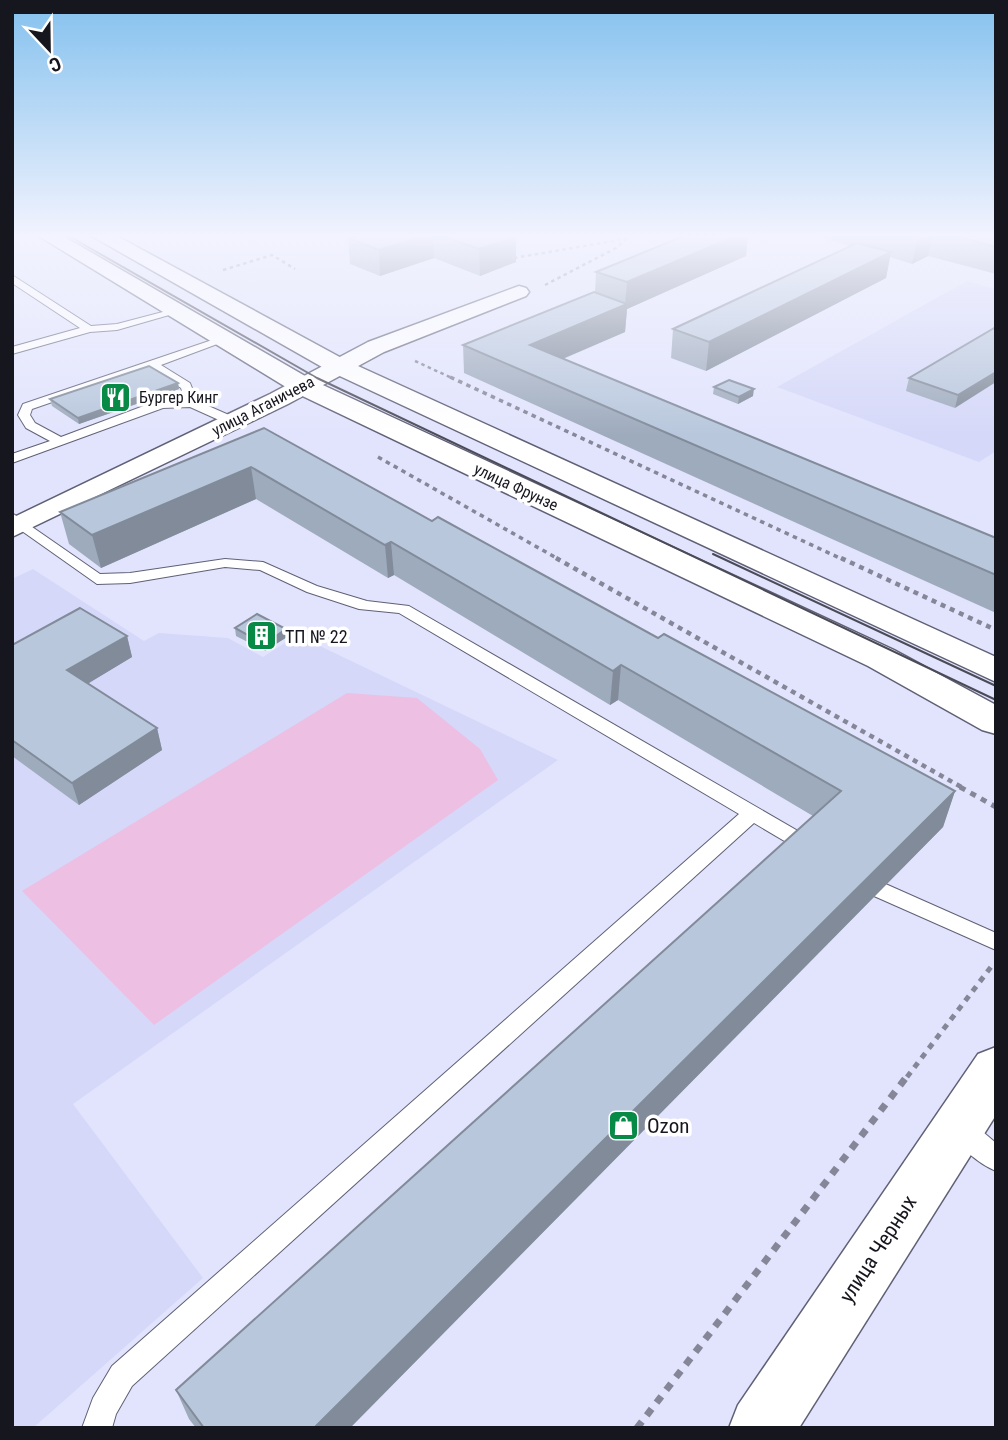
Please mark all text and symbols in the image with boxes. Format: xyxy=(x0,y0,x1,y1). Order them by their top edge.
north arrow xyxy=(14,14,84,84)
text: С xyxy=(46,52,65,77)
street label: улица Аганичева xyxy=(209,372,317,440)
restaurant icon: Бургер Кинг xyxy=(99,380,133,414)
place label: Бургер Кинг xyxy=(139,388,218,407)
street label: улица Фрунзе xyxy=(471,459,561,515)
building icon: ТП № 22 xyxy=(245,619,279,653)
place label: ТП № 22 xyxy=(285,626,348,647)
shop icon: Ozon xyxy=(607,1109,641,1143)
place label: Ozon xyxy=(647,1114,689,1138)
street label: улица Черных xyxy=(835,1191,921,1307)

